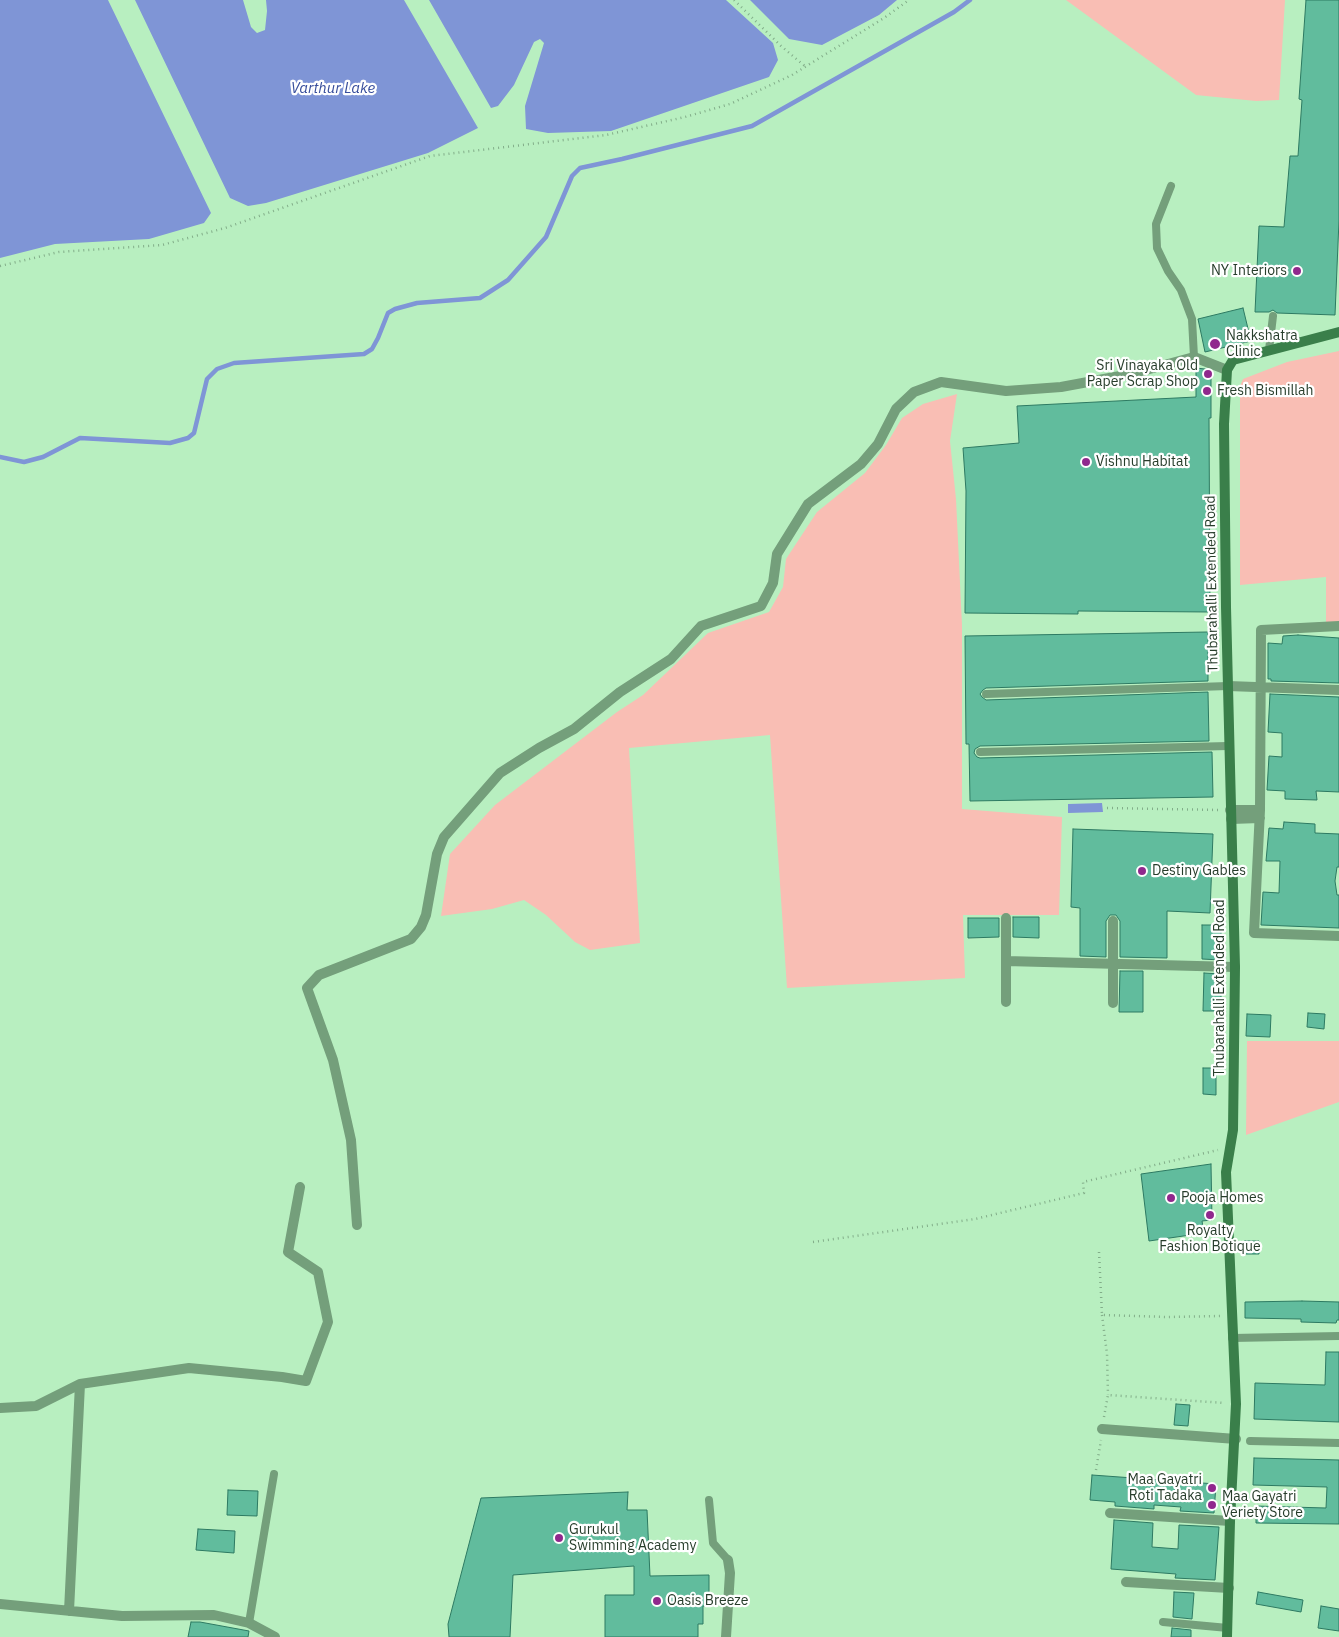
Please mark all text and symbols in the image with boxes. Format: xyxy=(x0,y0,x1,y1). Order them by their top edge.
water label: Varthur Lake xyxy=(291,80,375,98)
place label: NY Interiors xyxy=(1211,263,1287,279)
marker: NY Interiors xyxy=(1291,265,1303,277)
place label: Nakkshatra Clinic xyxy=(1226,328,1298,361)
marker: Nakkshatra Clinic xyxy=(1208,337,1222,351)
place label: Sri Vinayaka Old Paper Scrap Shop xyxy=(1087,358,1198,391)
marker: Sri Vinayaka Old Paper Scrap Shop xyxy=(1202,368,1214,380)
place label: Fresh Bismillah xyxy=(1217,383,1314,399)
marker: Fresh Bismillah xyxy=(1201,385,1213,397)
place label: Vishnu Habitat xyxy=(1096,454,1188,470)
marker: Vishnu Habitat xyxy=(1080,456,1092,468)
street label: Thubarahalli Extended Road xyxy=(1202,495,1222,673)
place label: Destiny Gables xyxy=(1152,863,1246,879)
marker: Destiny Gables xyxy=(1136,865,1148,877)
street label: Thubarahalli Extended Road xyxy=(1212,899,1228,1077)
place label: Pooja Homes xyxy=(1181,1190,1264,1206)
marker: Pooja Homes xyxy=(1165,1192,1177,1204)
marker: Royalty Fashion Botique xyxy=(1204,1209,1216,1221)
place label: Royalty Fashion Botique xyxy=(1159,1223,1261,1256)
place label: Maa Gayatri Roti Tadaka xyxy=(1127,1472,1202,1504)
marker: Maa Gayatri Roti Tadaka xyxy=(1206,1482,1218,1494)
place label: Maa Gayatri Veriety Store xyxy=(1222,1489,1303,1521)
marker: Maa Gayatri Veriety Store xyxy=(1206,1499,1218,1511)
place label: Gurukul Swimming Academy xyxy=(569,1522,696,1554)
marker: Gurukul Swimming Academy xyxy=(553,1532,565,1544)
place label: Oasis Breeze xyxy=(667,1593,748,1609)
marker: Oasis Breeze xyxy=(651,1595,663,1607)

